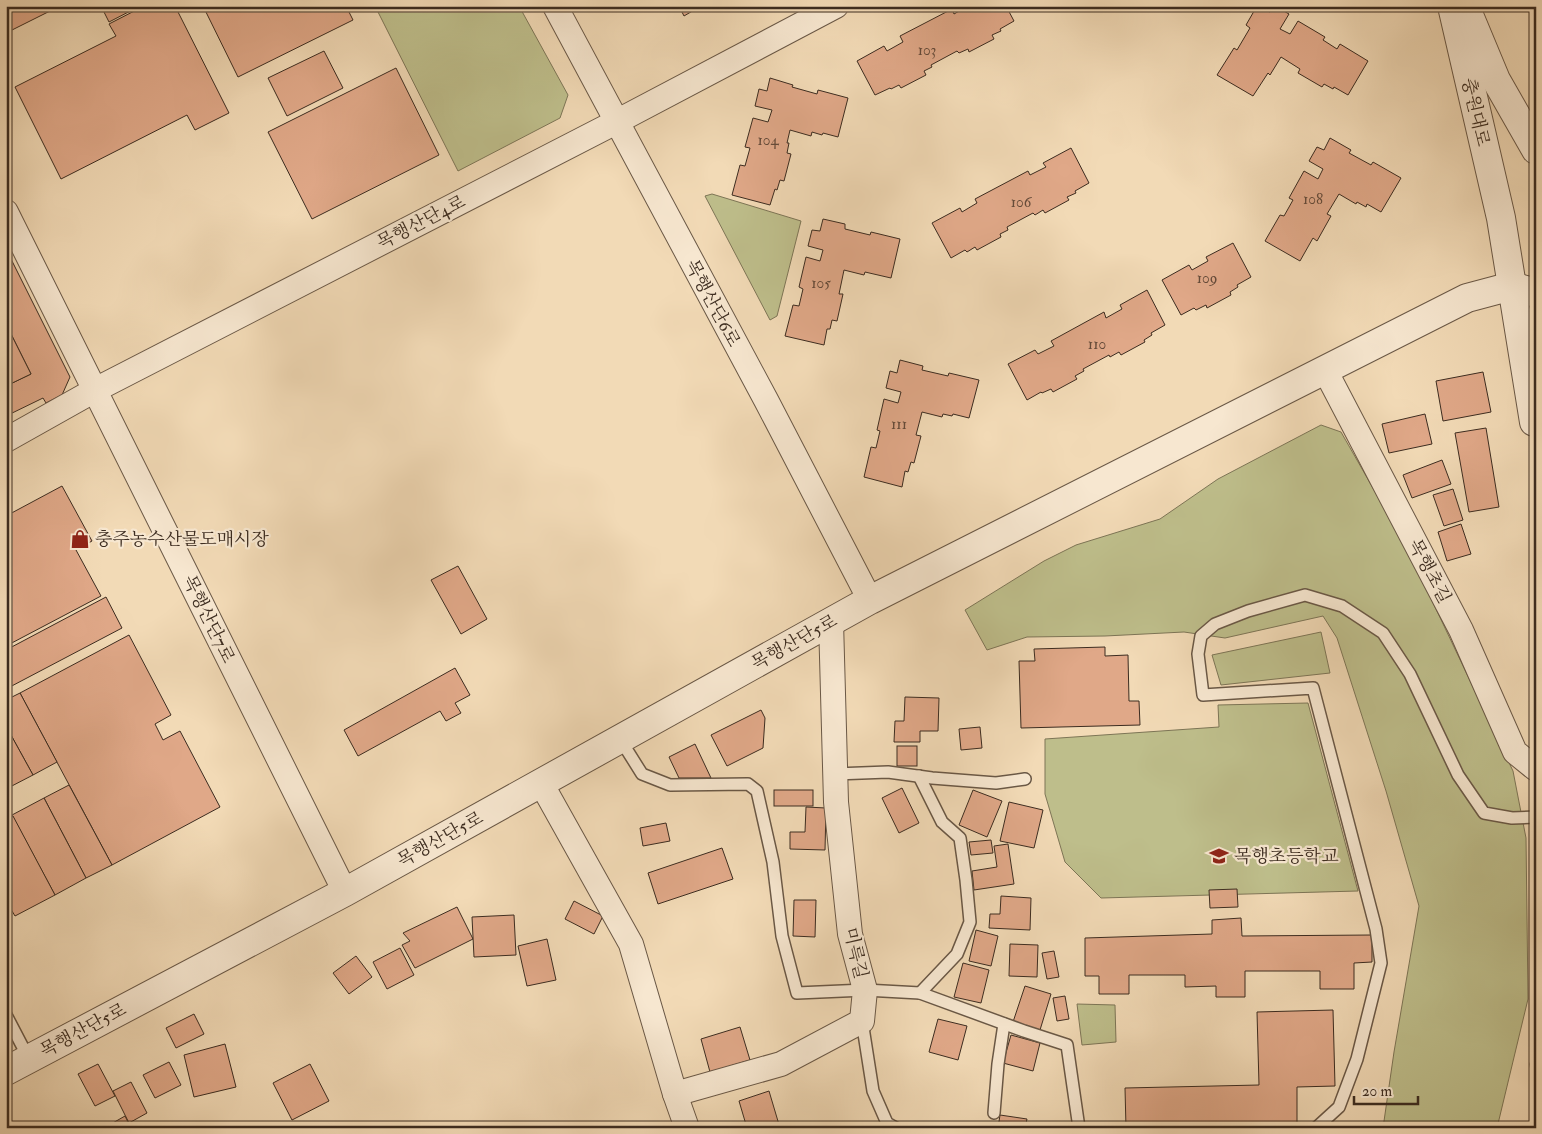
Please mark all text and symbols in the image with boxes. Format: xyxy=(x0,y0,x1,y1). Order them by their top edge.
house number: 103 xyxy=(918,41,936,60)
street label: 충원대로 xyxy=(1456,76,1495,149)
house number: 104 xyxy=(758,131,779,150)
street label: 목행산단4로 xyxy=(373,190,470,255)
house number: 108 xyxy=(1303,190,1323,209)
house number: 106 xyxy=(1011,193,1033,212)
street label: 목행산단6로 xyxy=(680,255,745,351)
house number: 109 xyxy=(1197,269,1217,288)
house number: 105 xyxy=(811,274,831,293)
house number: 110 xyxy=(1088,335,1106,354)
house number: 111 xyxy=(891,415,907,434)
shop icon: 충주농수산물도매시장 xyxy=(69,528,91,550)
place label: 충주농수산물도매시장 xyxy=(95,528,269,551)
street label: 목행초길 xyxy=(1403,535,1456,607)
street label: 목행산단7로 xyxy=(177,571,240,667)
street label: 목행산단5로 xyxy=(747,609,841,675)
street label: 목행산단5로 xyxy=(393,806,487,872)
school or university icon: 목행초등학교 xyxy=(1208,845,1230,867)
place label: 목행초등학교 xyxy=(1234,845,1339,868)
street label: 미륵길 xyxy=(838,925,873,981)
street label: 목행산단5로 xyxy=(36,998,131,1063)
scale bar xyxy=(1354,1074,1418,1106)
text: 20 m xyxy=(1362,1082,1392,1101)

